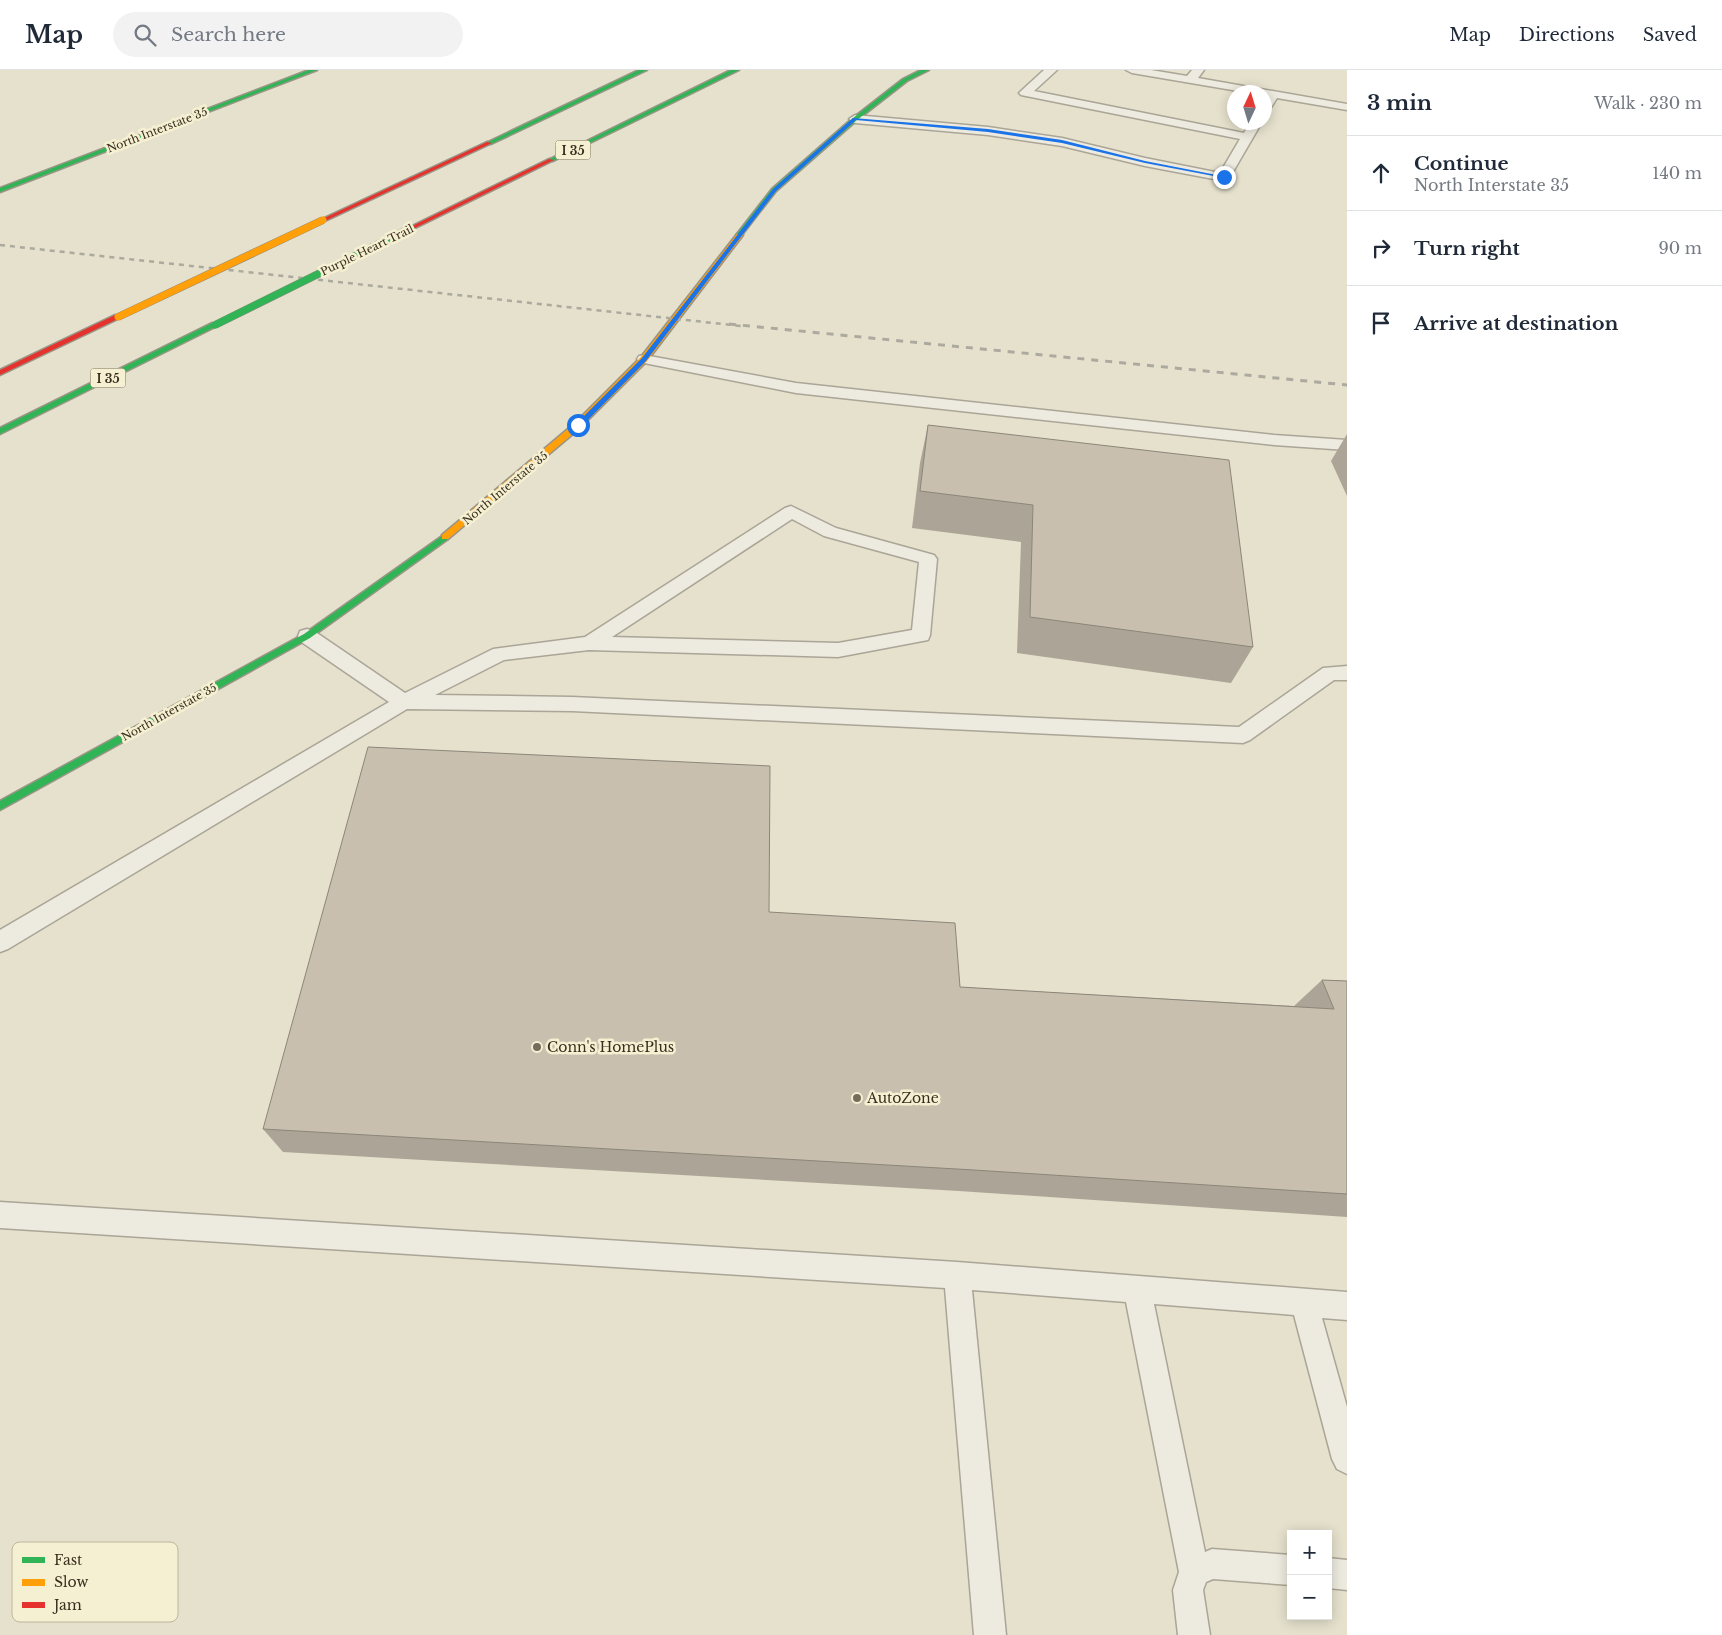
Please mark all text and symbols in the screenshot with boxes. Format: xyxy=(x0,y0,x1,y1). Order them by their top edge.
search box xyxy=(113,12,463,57)
text: Map xyxy=(25,20,83,49)
icon: search xyxy=(131,21,159,49)
text: Search here xyxy=(171,23,286,46)
text: Map xyxy=(1449,24,1491,46)
text: Directions xyxy=(1519,24,1615,46)
text: Saved xyxy=(1643,24,1697,46)
north arrow xyxy=(1227,85,1272,130)
text: 3 min xyxy=(1367,90,1432,116)
text: Walk · 230 m xyxy=(1594,93,1702,113)
street label: North Interstate 35 xyxy=(105,104,209,156)
road number: I 35 xyxy=(556,140,590,160)
text: Continue xyxy=(1414,152,1509,175)
icon: ahead xyxy=(1367,159,1395,187)
text: 140 m xyxy=(1652,163,1702,183)
route end xyxy=(1213,166,1236,189)
text: North Interstate 35 xyxy=(1414,175,1569,195)
street label: Purple Heart Trail xyxy=(318,221,416,279)
icon: right xyxy=(1367,234,1395,262)
text: Turn right xyxy=(1414,237,1520,260)
text: 90 m xyxy=(1659,238,1702,258)
icon: arrive xyxy=(1367,309,1395,337)
text: Arrive at destination xyxy=(1414,312,1618,335)
road number: I 35 xyxy=(90,368,126,388)
route start xyxy=(567,414,590,437)
street label: North Interstate 35 xyxy=(460,448,550,528)
street label: North Interstate 35 xyxy=(119,680,219,744)
place label: Conn's HomePlus xyxy=(547,1038,674,1056)
marker: Conn's HomePlus xyxy=(531,1041,543,1053)
place label: AutoZone xyxy=(866,1089,939,1107)
marker: AutoZone xyxy=(851,1092,863,1104)
map controls xyxy=(1287,1530,1332,1620)
button: + xyxy=(1287,1530,1332,1575)
legend xyxy=(12,1542,178,1622)
text: Fast xyxy=(54,1551,83,1569)
text: Slow xyxy=(54,1573,88,1591)
button: − xyxy=(1287,1575,1332,1620)
text: Jam xyxy=(52,1596,82,1614)

